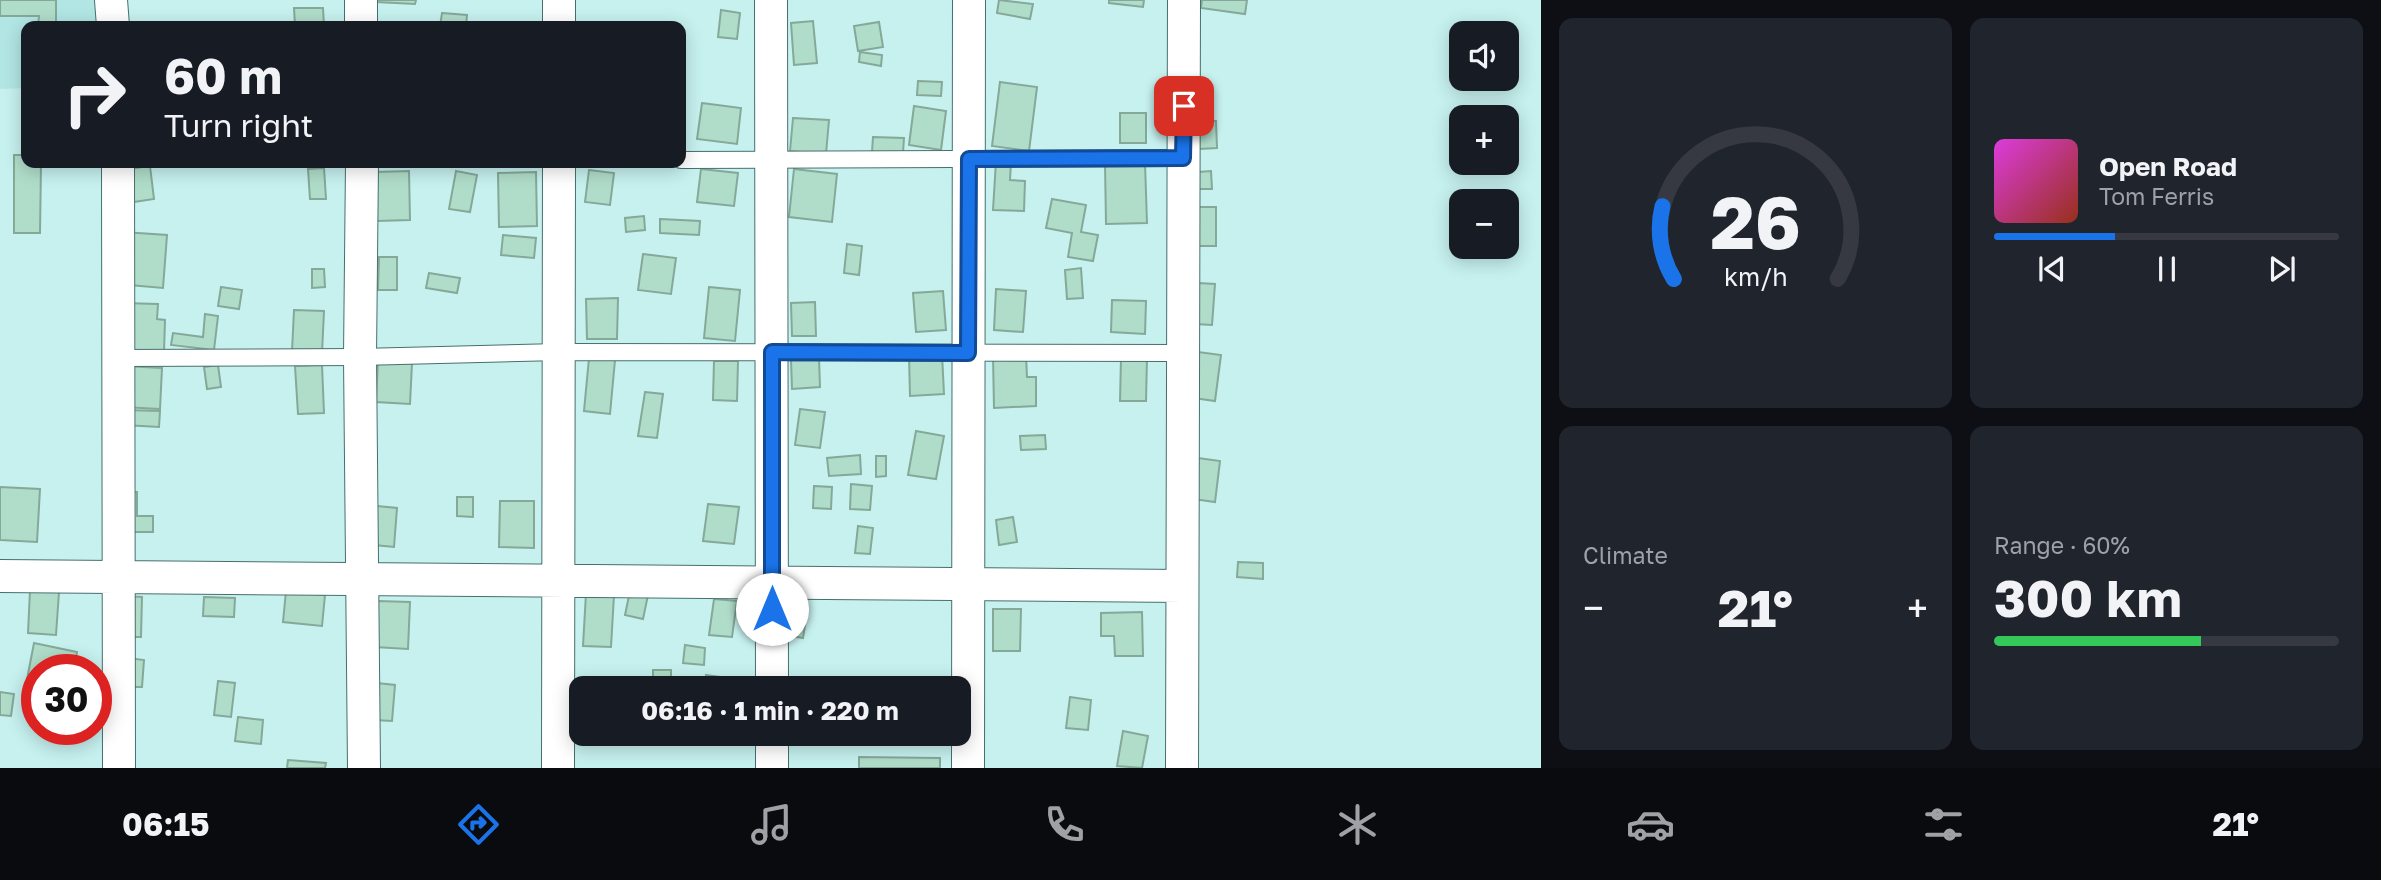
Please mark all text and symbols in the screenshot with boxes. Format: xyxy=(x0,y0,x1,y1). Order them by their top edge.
map controls xyxy=(1449,21,1519,259)
button: sound xyxy=(1449,21,1519,91)
text: 60 m xyxy=(164,46,282,105)
icon: right xyxy=(49,49,140,140)
pin xyxy=(1154,76,1214,136)
icon: arrive xyxy=(1165,87,1203,125)
button: + xyxy=(1449,105,1519,175)
text: Turn right xyxy=(164,106,313,144)
text: Open Road xyxy=(2099,151,2237,182)
text: 26 xyxy=(1710,179,1801,266)
text: Tom Ferris xyxy=(2099,182,2214,210)
button: − xyxy=(1449,189,1519,259)
icon: previous xyxy=(2033,250,2071,288)
icon: pause xyxy=(2148,250,2186,288)
icon: next xyxy=(2263,250,2301,288)
text: km/h xyxy=(1724,261,1787,292)
text: Range · 60% xyxy=(1994,531,2130,559)
text: Climate xyxy=(1583,541,1668,569)
text: 300 km xyxy=(1994,566,2182,628)
position arrow xyxy=(735,572,809,646)
text: 21° xyxy=(1718,576,1793,638)
text: − xyxy=(1583,585,1604,630)
text: + xyxy=(1907,585,1928,630)
speed limit sign: 30 xyxy=(21,654,112,745)
text: 06:16 · 1 min · 220 m xyxy=(641,695,899,726)
icon: directions xyxy=(454,800,503,849)
icon: music xyxy=(747,800,796,849)
icon: phone xyxy=(1040,800,1089,849)
icon: climate xyxy=(1333,800,1382,849)
icon: car xyxy=(1626,800,1675,849)
icon: filters xyxy=(1919,800,1968,849)
text: 06:15 xyxy=(122,805,209,843)
text: 21° xyxy=(2213,805,2259,843)

